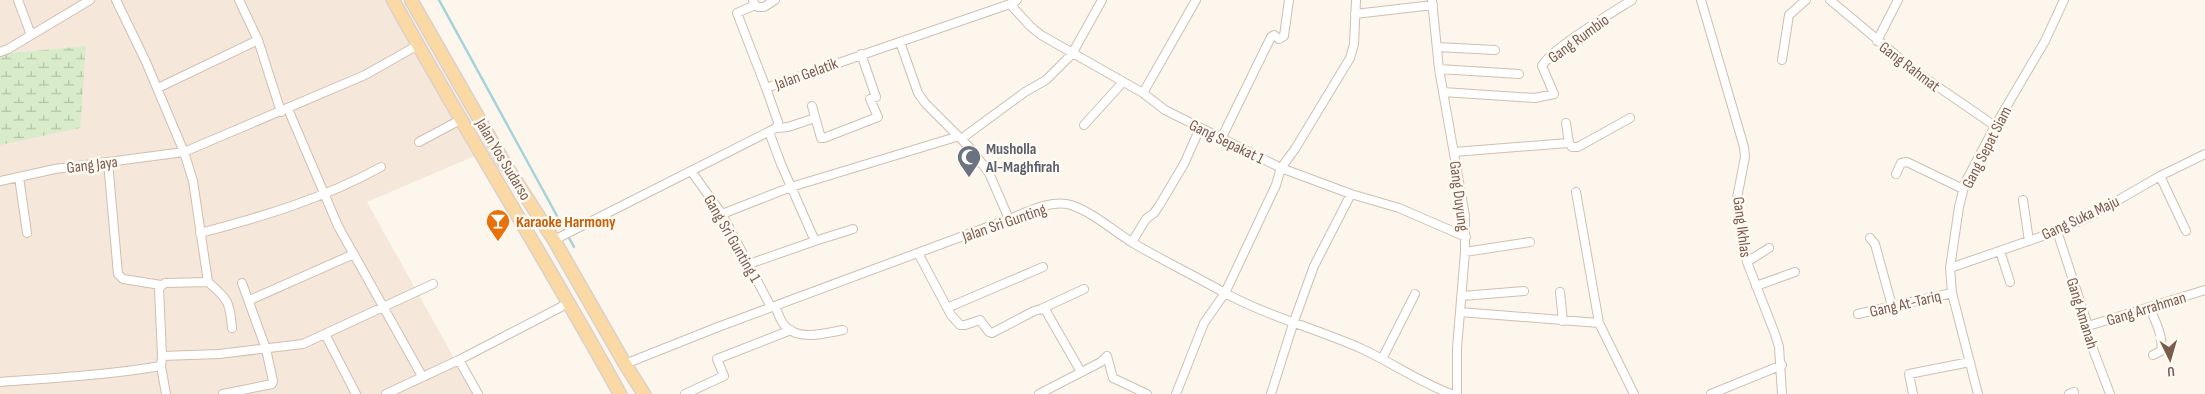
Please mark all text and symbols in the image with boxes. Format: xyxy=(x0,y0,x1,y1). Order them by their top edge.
street label: Gang Rumbio xyxy=(1545,11,1613,68)
street label: Gang Rahmat xyxy=(1875,38,1943,96)
street label: Jalan Gelatik xyxy=(772,54,841,95)
street label: Gang Sepat Siam xyxy=(1959,103,2016,192)
street label: Jalan Yos Sudarso xyxy=(470,115,535,204)
street label: Gang Sepakat 1 xyxy=(1186,116,1267,169)
place label: Musholla Al-Maghfirah xyxy=(985,140,1060,177)
mosque icon: Musholla Al-Maghfirah xyxy=(956,144,982,178)
street label: Gang Jaya xyxy=(66,153,119,178)
street label: Gang Duyung xyxy=(1445,160,1472,232)
street label: Gang Sri Gunting 1 xyxy=(699,192,765,286)
street label: Gang Suka Maju xyxy=(2039,192,2122,245)
street label: Gang Ikhlas xyxy=(1728,196,1755,259)
street label: Jalan Sri Gunting xyxy=(959,200,1049,247)
bar icon: Karaoke Harmony xyxy=(485,208,511,242)
place label: Karaoke Harmony xyxy=(516,213,616,232)
street label: Gang Amanah xyxy=(2062,276,2101,351)
street label: Gang At-Tariq xyxy=(1868,287,1943,322)
street label: Gang Arrahman xyxy=(2104,288,2189,331)
north arrow xyxy=(2145,334,2195,384)
text: U xyxy=(2167,363,2175,380)

